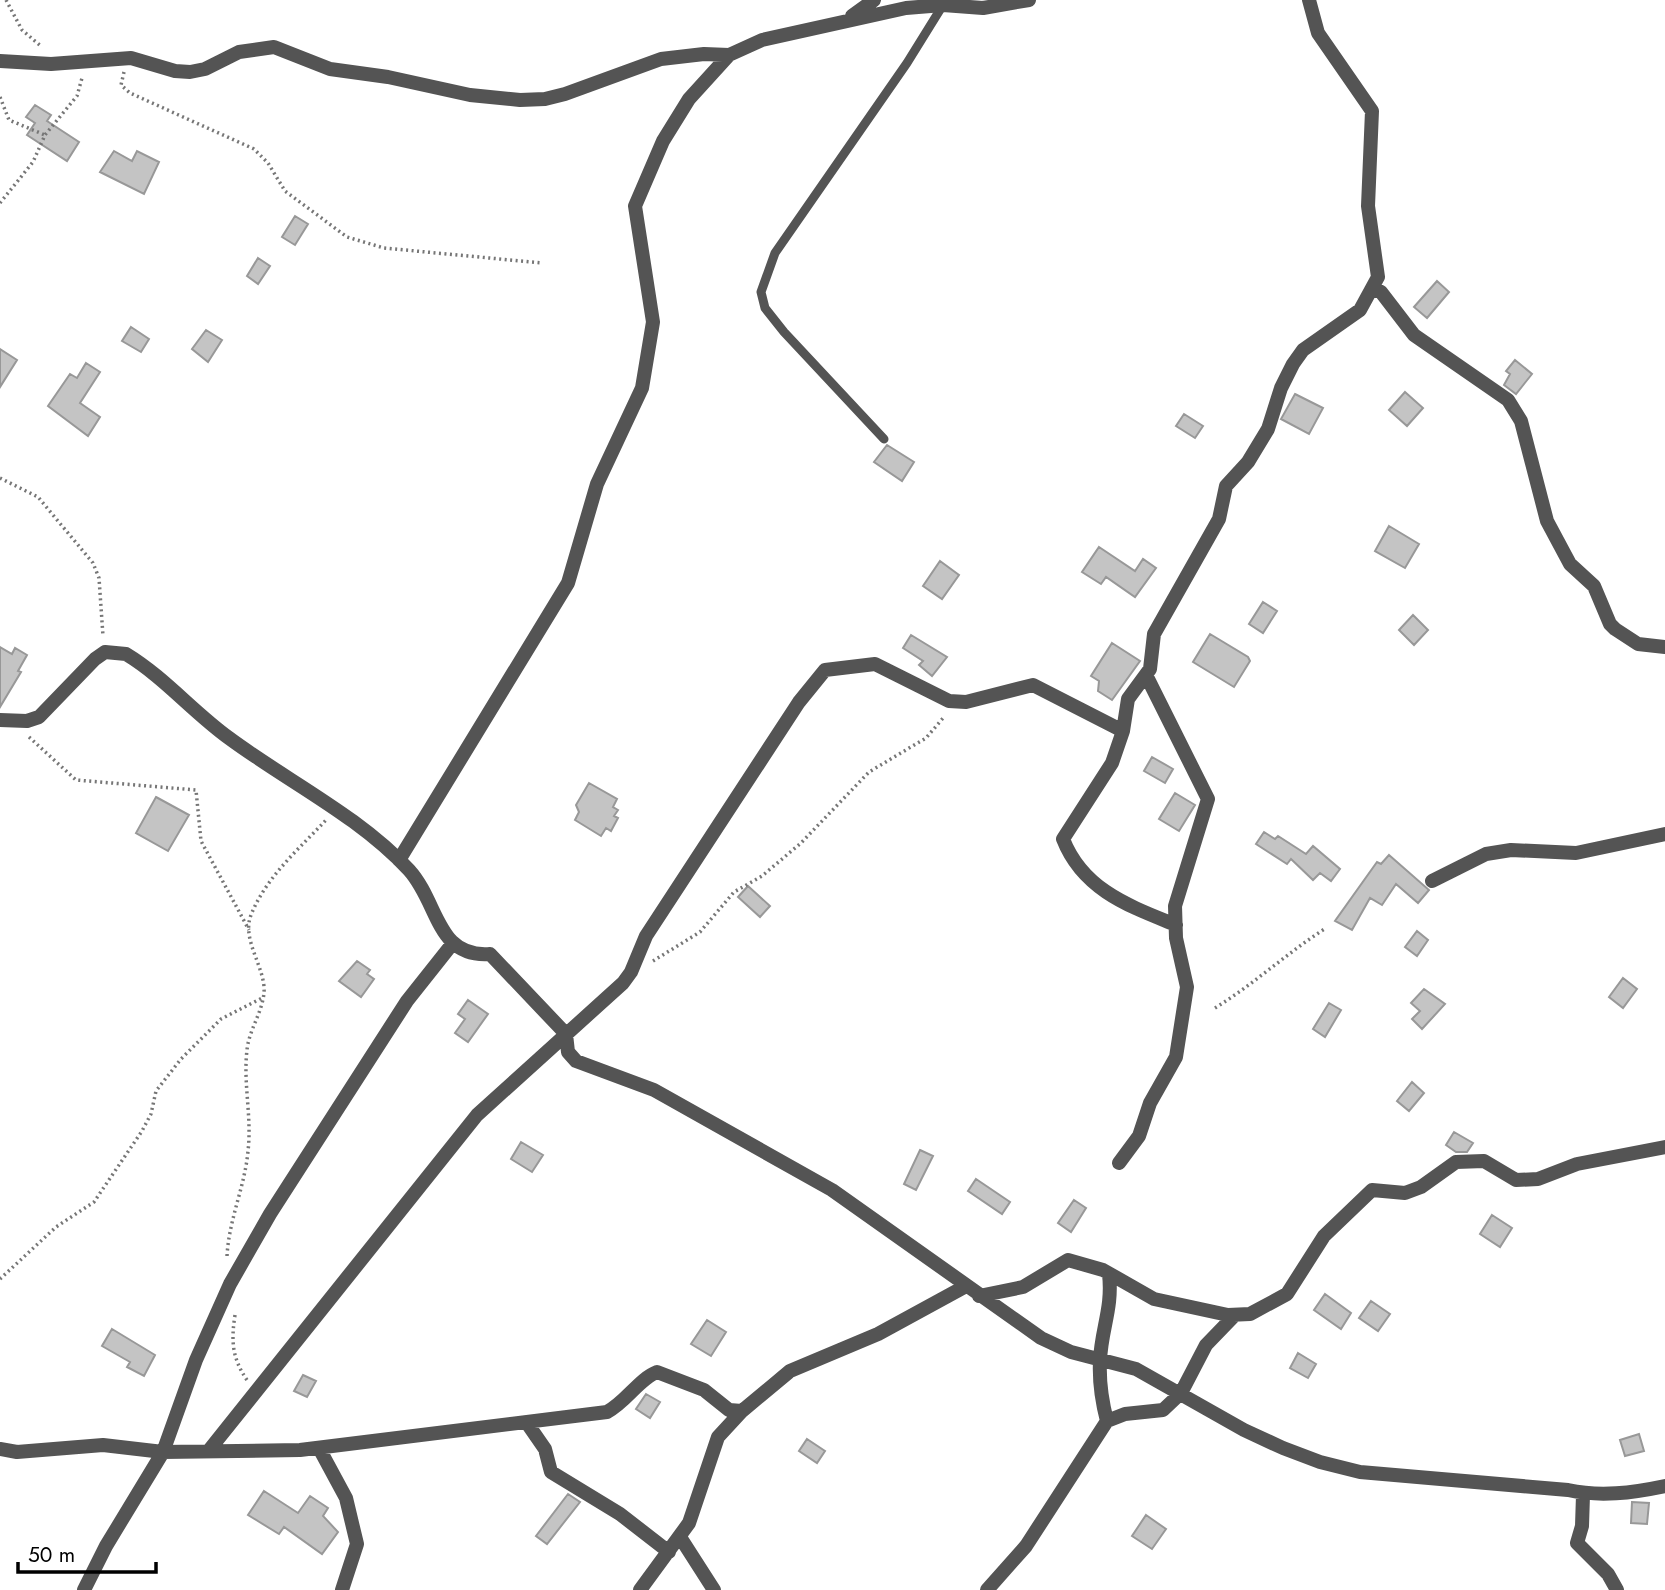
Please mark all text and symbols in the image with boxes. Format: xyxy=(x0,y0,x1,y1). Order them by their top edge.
scale bar xyxy=(18,1530,156,1574)
text: 50 m xyxy=(28,1540,75,1570)

